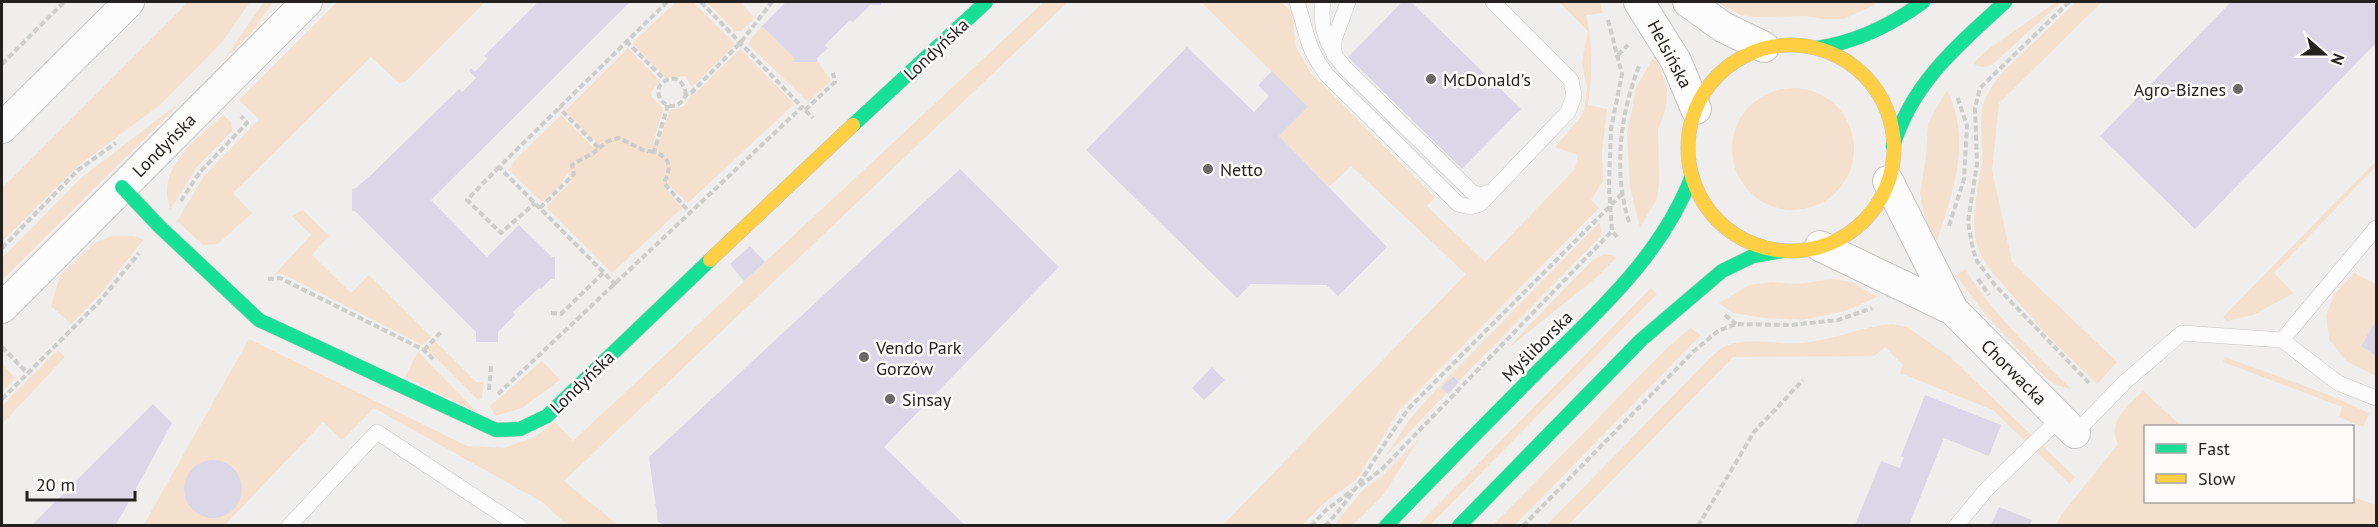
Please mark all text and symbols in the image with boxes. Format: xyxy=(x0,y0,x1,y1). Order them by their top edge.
street label: Londyńska xyxy=(899,13,973,85)
street label: Helsińska xyxy=(1643,16,1697,92)
north arrow xyxy=(2294,24,2354,84)
text: N xyxy=(2327,51,2349,68)
place label: McDonald's xyxy=(1443,68,1531,91)
marker: McDonald's xyxy=(1424,72,1438,86)
place label: Agro-Biznes xyxy=(2134,78,2226,101)
marker: Agro-Biznes xyxy=(2231,82,2245,96)
street label: Londyńska xyxy=(127,108,201,182)
place label: Netto xyxy=(1220,158,1263,181)
marker: Netto xyxy=(1201,162,1215,176)
street label: Myśliborska xyxy=(1497,306,1577,386)
street label: Chorwacka xyxy=(1976,334,2052,410)
place label: Vendo Park Gorzów xyxy=(875,336,962,380)
street label: Londyńska xyxy=(545,346,619,418)
marker: Vendo Park Gorzów xyxy=(857,350,871,364)
place label: Sinsay xyxy=(902,388,952,411)
marker: Sinsay xyxy=(883,392,897,406)
legend xyxy=(2144,425,2354,503)
text: Fast xyxy=(2198,437,2230,460)
scale bar xyxy=(27,464,135,502)
text: Slow xyxy=(2198,467,2236,490)
text: 20 m xyxy=(36,473,75,496)

